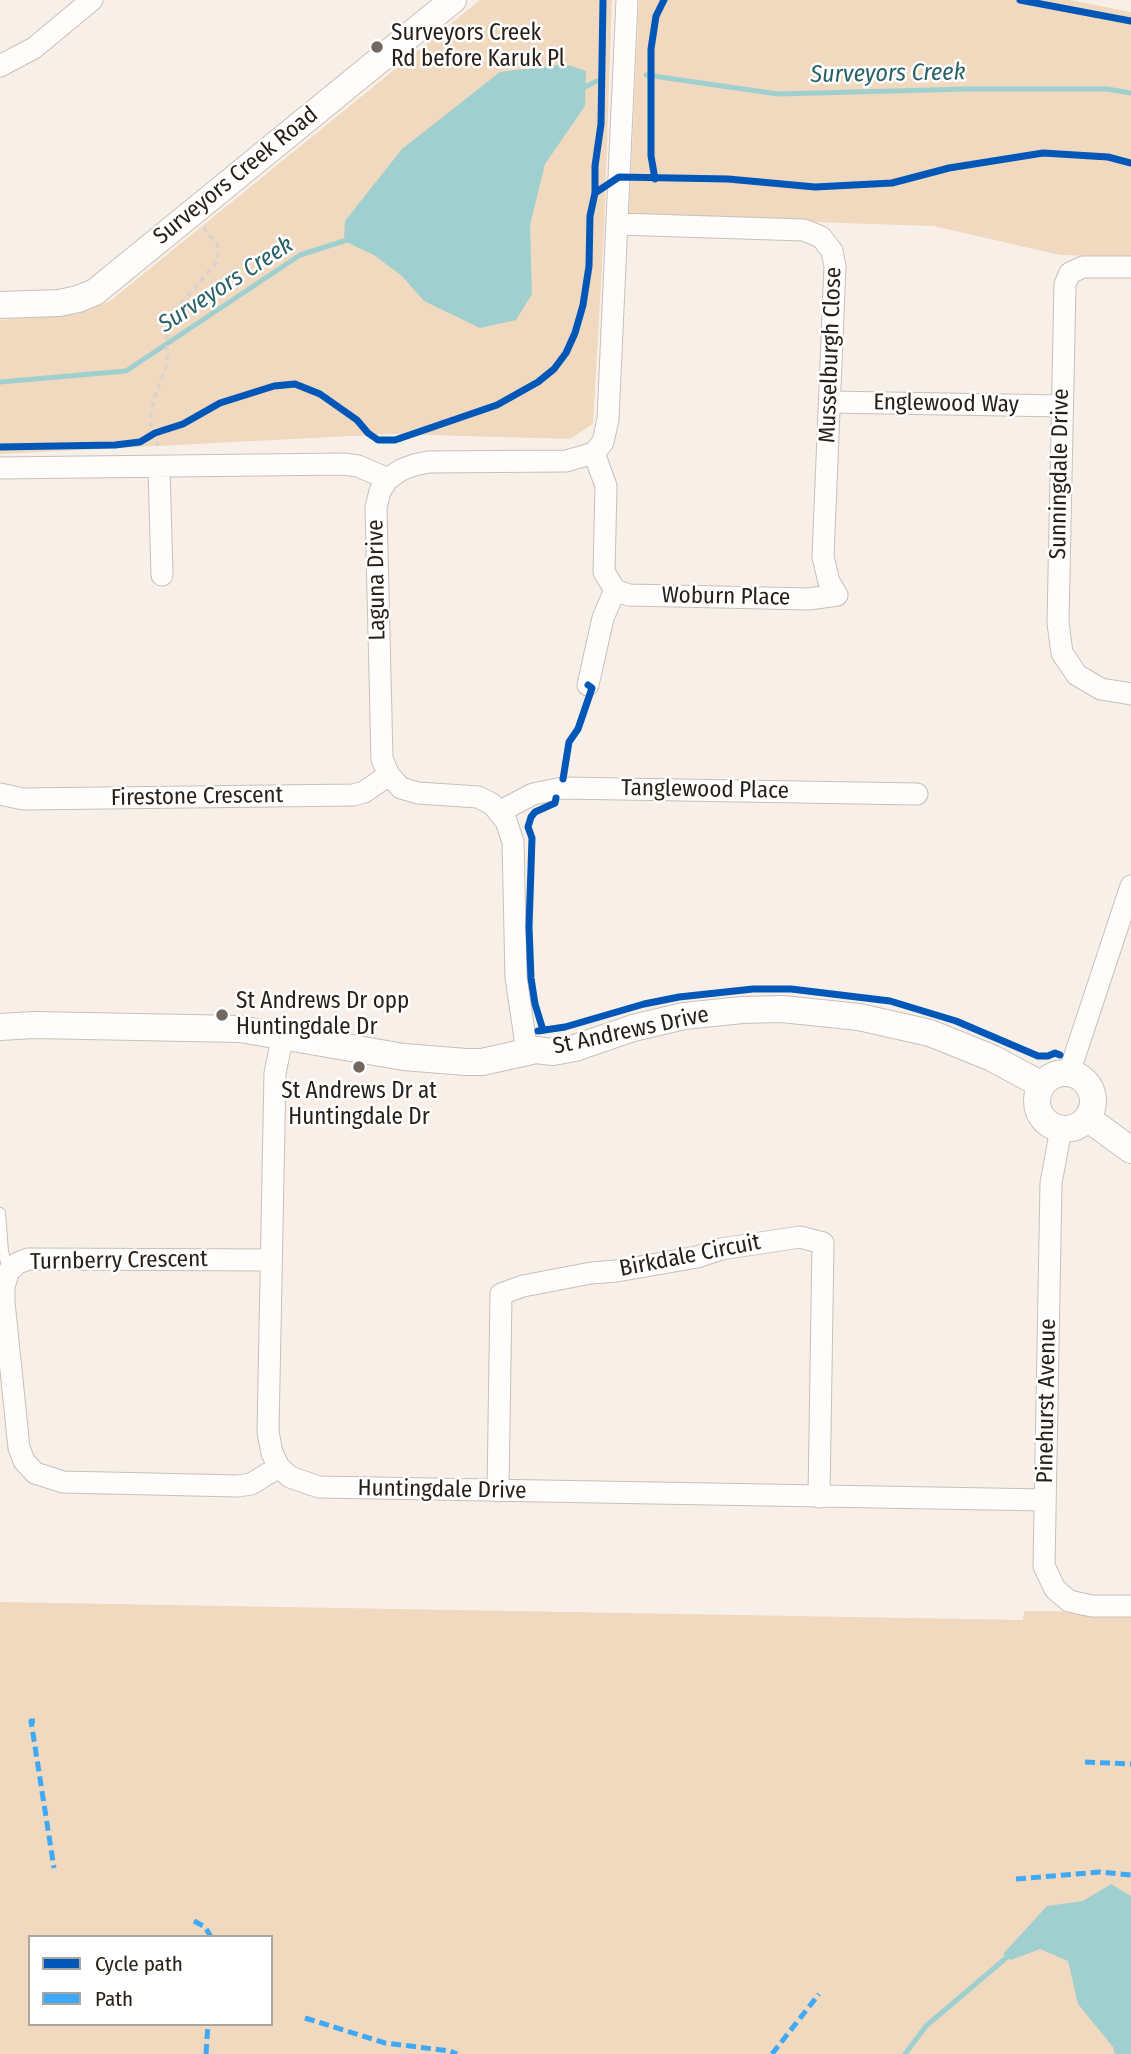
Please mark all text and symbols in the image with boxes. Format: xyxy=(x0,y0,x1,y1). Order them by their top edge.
place label: Surveyors Creek Rd before Karuk Pl xyxy=(391,20,565,74)
marker: Surveyors Creek Rd before Karuk Pl xyxy=(369,39,385,55)
water label: Surveyors Creek xyxy=(810,58,966,90)
street label: Surveyors Creek Road xyxy=(148,101,324,251)
water label: Surveyors Creek xyxy=(153,231,299,339)
street label: Musselburgh Close xyxy=(814,266,848,444)
street label: Sunningdale Drive xyxy=(1045,388,1075,560)
street label: Englewood Way xyxy=(873,389,1019,419)
street label: Laguna Drive xyxy=(362,519,392,641)
street label: Woburn Place xyxy=(661,582,791,612)
street label: Tanglewood Place xyxy=(621,775,789,805)
street label: Firestone Crescent xyxy=(111,782,283,812)
place label: St Andrews Dr opp Huntingdale Dr xyxy=(236,988,409,1042)
street label: St Andrews Drive xyxy=(551,1001,711,1061)
marker: St Andrews Dr opp Huntingdale Dr xyxy=(214,1007,230,1023)
marker: St Andrews Dr at Huntingdale Dr xyxy=(351,1059,367,1075)
place label: St Andrews Dr at Huntingdale Dr xyxy=(281,1078,437,1132)
street label: Birkdale Circuit xyxy=(617,1229,763,1283)
street label: Turnberry Crescent xyxy=(30,1246,208,1276)
street label: Pinehurst Avenue xyxy=(1032,1318,1062,1484)
street label: Huntingdale Drive xyxy=(357,1475,527,1505)
legend xyxy=(28,1935,273,2026)
text: Cycle path xyxy=(95,1951,183,1977)
text: Path xyxy=(95,1986,133,2012)

